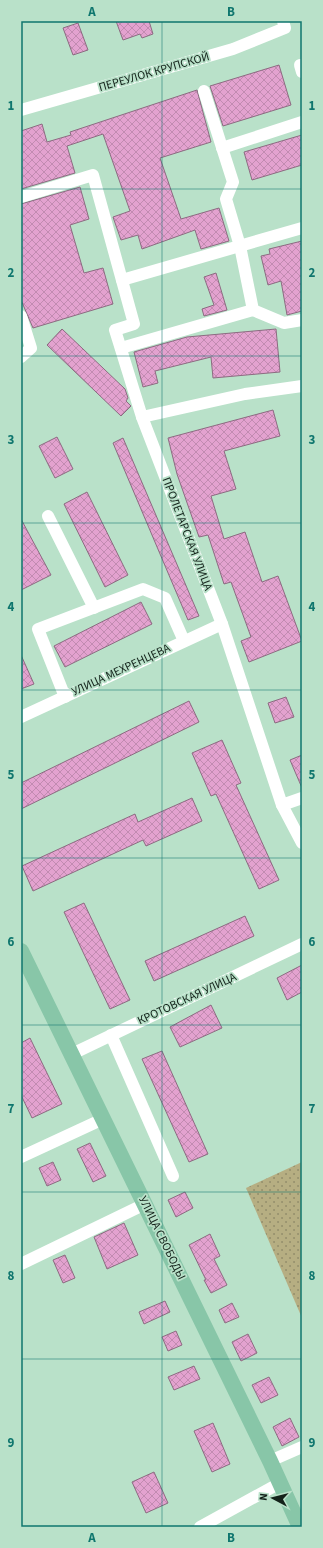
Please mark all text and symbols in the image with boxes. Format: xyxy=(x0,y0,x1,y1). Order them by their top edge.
text: A xyxy=(87,3,96,21)
text: B xyxy=(227,3,235,21)
street label: ПЕРЕУЛОК КРУПСКОЙ xyxy=(97,48,211,96)
text: 1 xyxy=(8,97,15,115)
text: 1 xyxy=(309,97,316,115)
text: 2 xyxy=(8,264,15,282)
text: 2 xyxy=(309,264,316,282)
text: 3 xyxy=(8,431,15,449)
text: 3 xyxy=(309,431,316,449)
street label: ПРОЛЕТАРСКАЯ УЛИЦА xyxy=(158,475,217,594)
text: 4 xyxy=(8,598,15,616)
text: 4 xyxy=(309,598,316,616)
street label: УЛИЦА МЕХРЕНЦЕВА xyxy=(69,639,174,700)
text: 5 xyxy=(8,766,15,784)
text: 5 xyxy=(309,766,316,784)
text: 6 xyxy=(8,933,15,951)
text: 6 xyxy=(309,933,316,951)
street label: КРОТОВСКАЯ УЛИЦА xyxy=(135,968,240,1029)
text: 7 xyxy=(8,1100,15,1118)
text: 7 xyxy=(309,1100,316,1118)
street label: УЛИЦА СВОБОДЫ xyxy=(134,1193,190,1283)
text: 8 xyxy=(8,1267,15,1285)
text: 8 xyxy=(309,1267,316,1285)
text: 9 xyxy=(8,1434,15,1452)
text: 9 xyxy=(309,1434,316,1452)
north arrow xyxy=(253,1478,293,1518)
text: N xyxy=(256,1492,271,1501)
text: A xyxy=(87,1529,96,1547)
text: B xyxy=(227,1529,235,1547)

